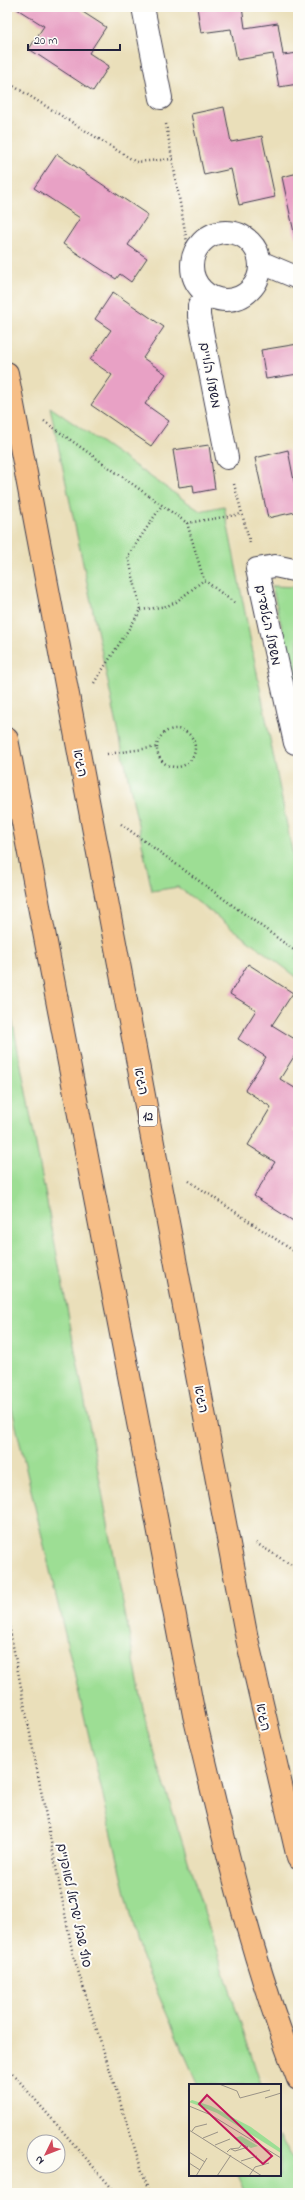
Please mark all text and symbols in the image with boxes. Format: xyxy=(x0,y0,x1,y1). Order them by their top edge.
scale bar xyxy=(28,26,120,52)
text: 20 m xyxy=(34,32,57,50)
street label: משעול הלויים xyxy=(194,340,225,410)
street label: משעול הגלעדים xyxy=(250,583,285,667)
street label: הגיא xyxy=(68,748,92,779)
street label: הגיא xyxy=(129,1066,153,1097)
road number: 12 xyxy=(139,1106,157,1126)
street label: הגיא xyxy=(189,1384,213,1415)
street label: הגיא xyxy=(250,1702,275,1733)
street label: סוף שביל ישראל לאופניים xyxy=(51,1841,96,1969)
inset map xyxy=(189,2084,281,2176)
north arrow xyxy=(26,2134,66,2174)
text: N xyxy=(31,2152,48,2168)

